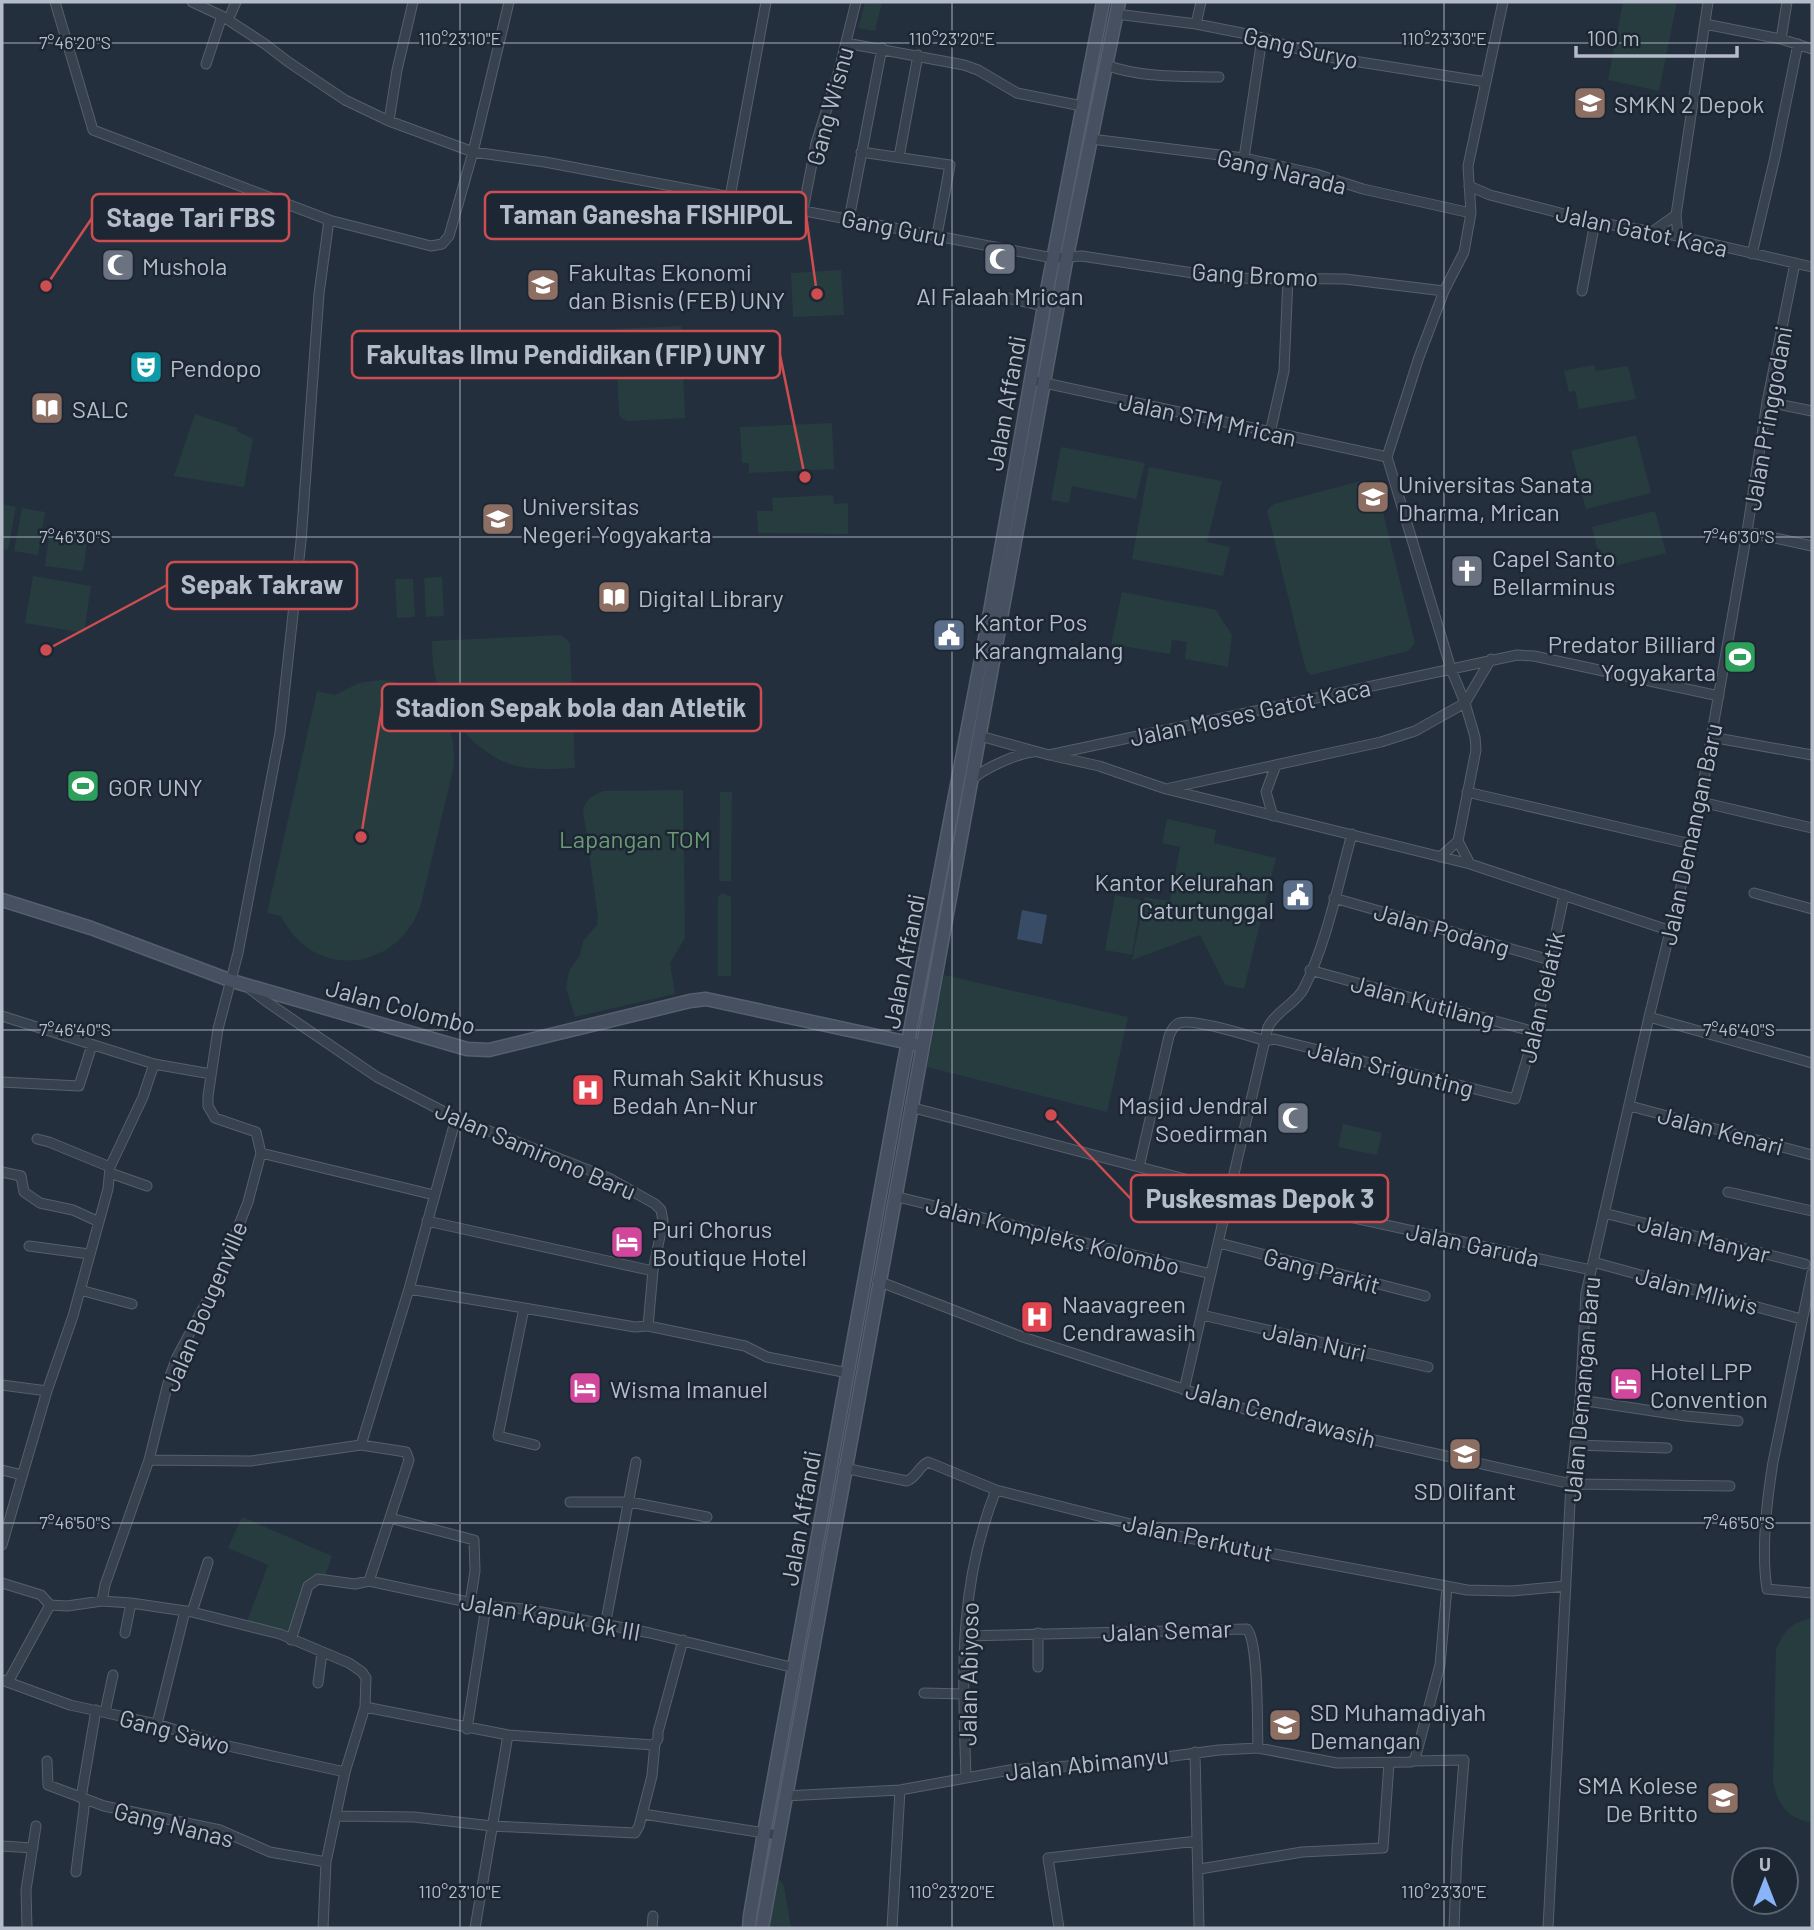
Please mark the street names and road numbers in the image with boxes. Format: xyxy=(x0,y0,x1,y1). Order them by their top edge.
street label: Gang Suryo xyxy=(1241,20,1361,74)
street label: Gang Wisnu xyxy=(799,43,859,169)
street label: Gang Narada xyxy=(1214,142,1350,200)
street label: Jalan Gatot Kaca xyxy=(1553,198,1731,262)
street label: Gang Guru xyxy=(839,203,949,251)
street label: Gang Bromo xyxy=(1191,256,1319,292)
street label: Jalan Pringgodani xyxy=(1736,323,1798,513)
street label: Jalan Affandi xyxy=(979,333,1031,473)
street label: Jalan STM Mrican xyxy=(1117,386,1299,452)
street label: Jalan Moses Gatot Kaca xyxy=(1127,672,1373,752)
street label: Jalan Demangan Baru xyxy=(1652,720,1728,948)
street label: Jalan Affandi xyxy=(876,891,930,1031)
street label: Jalan Podang xyxy=(1371,896,1513,962)
street label: Jalan Gelatik xyxy=(1512,929,1570,1065)
street label: Jalan Kutilang xyxy=(1348,968,1498,1034)
street label: Jalan Colombo xyxy=(323,972,479,1040)
street label: Jalan Srigunting xyxy=(1305,1033,1477,1103)
street label: Jalan Samirono Baru xyxy=(431,1095,641,1205)
street label: Jalan Kenari xyxy=(1655,1099,1787,1161)
street label: Jalan Kompleks Kolombo xyxy=(923,1189,1183,1281)
street label: Jalan Manyar xyxy=(1635,1208,1774,1269)
street label: Jalan Bougenville xyxy=(155,1216,253,1396)
street label: Jalan Garuda xyxy=(1404,1216,1542,1272)
street label: Gang Parkit xyxy=(1261,1241,1383,1299)
street label: Jalan Mliwis xyxy=(1633,1260,1761,1320)
street label: Jalan Demangan Baru xyxy=(1557,1275,1605,1503)
street label: Jalan Nuri xyxy=(1260,1315,1370,1367)
street label: Jalan Cendrawasih xyxy=(1183,1375,1379,1453)
street label: Jalan Affandi xyxy=(774,1448,826,1588)
street label: Jalan Perkutut xyxy=(1121,1507,1275,1567)
street label: Jalan Kapuk Gk III xyxy=(459,1586,643,1646)
street label: Jalan Abiyoso xyxy=(952,1602,984,1746)
street label: Jalan Semar xyxy=(1102,1613,1232,1647)
street label: Gang Sawo xyxy=(116,1702,234,1760)
street label: Jalan Abimanyu xyxy=(1004,1740,1170,1786)
street label: Gang Nanas xyxy=(111,1795,237,1853)

